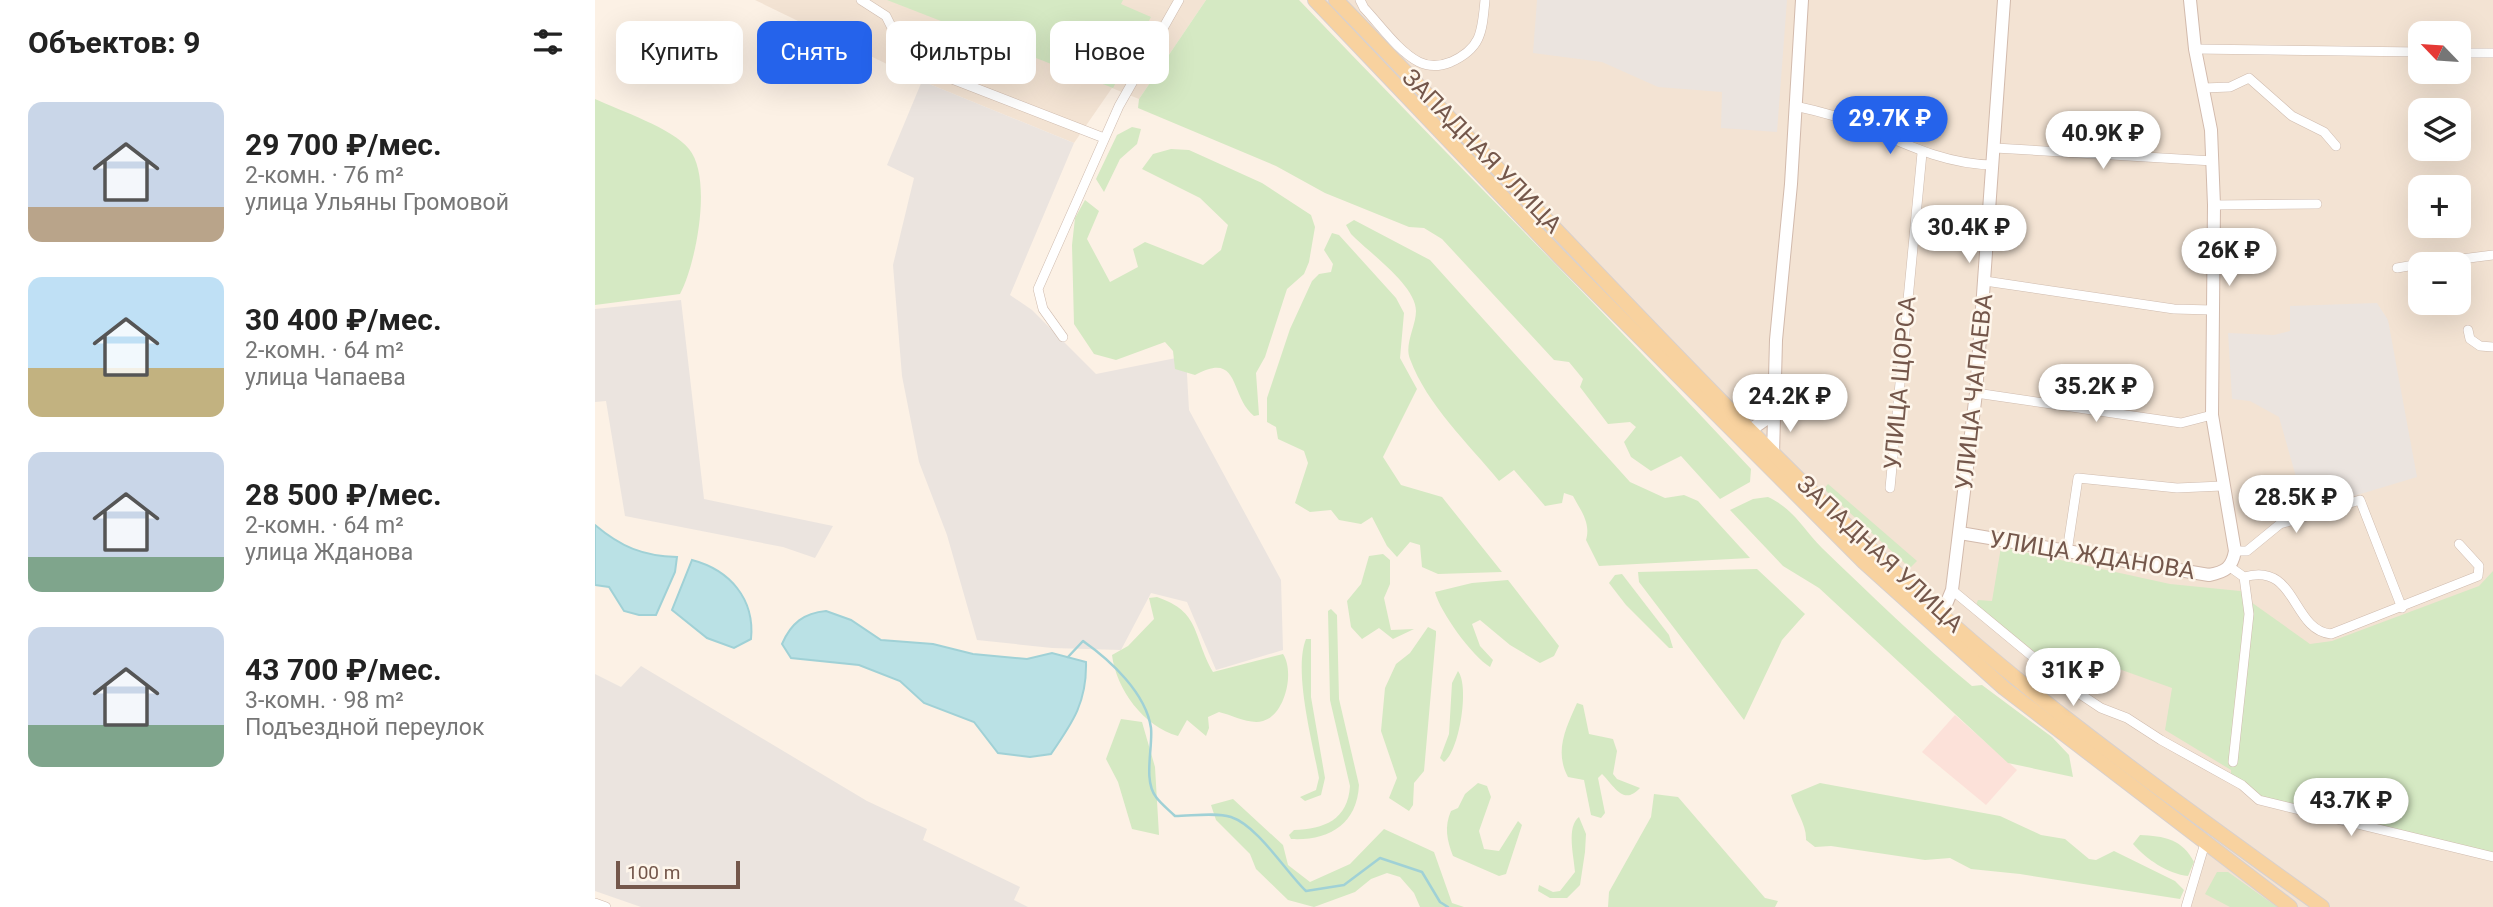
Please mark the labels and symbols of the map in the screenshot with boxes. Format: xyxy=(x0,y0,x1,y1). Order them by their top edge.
north arrow xyxy=(2408,21,2471,84)
street label: ЗАПАДНАЯ УЛИЦА xyxy=(1396,63,1568,239)
pin: 29.7K ₽ xyxy=(1825,96,1955,156)
pin: 40.9K ₽ xyxy=(2038,111,2168,171)
pin: 30.4K ₽ xyxy=(1904,205,2034,265)
pin: 26K ₽ xyxy=(2180,229,2278,288)
street label: УЛИЦА ЧАПАЕВА xyxy=(1950,292,1998,492)
street label: УЛИЦА ЩОРСА xyxy=(1878,295,1922,471)
pin: 35.2K ₽ xyxy=(2031,364,2161,424)
pin: 24.2K ₽ xyxy=(1725,374,1855,434)
street label: ЗАПАДНАЯ УЛИЦА xyxy=(1791,470,1969,639)
pin: 28.5K ₽ xyxy=(2231,476,2361,535)
street label: УЛИЦА ЖДАНОВА xyxy=(1987,525,2197,585)
pin: 31K ₽ xyxy=(2024,648,2122,708)
pin: 43.7K ₽ xyxy=(2286,778,2416,838)
scale bar xyxy=(616,858,740,890)

